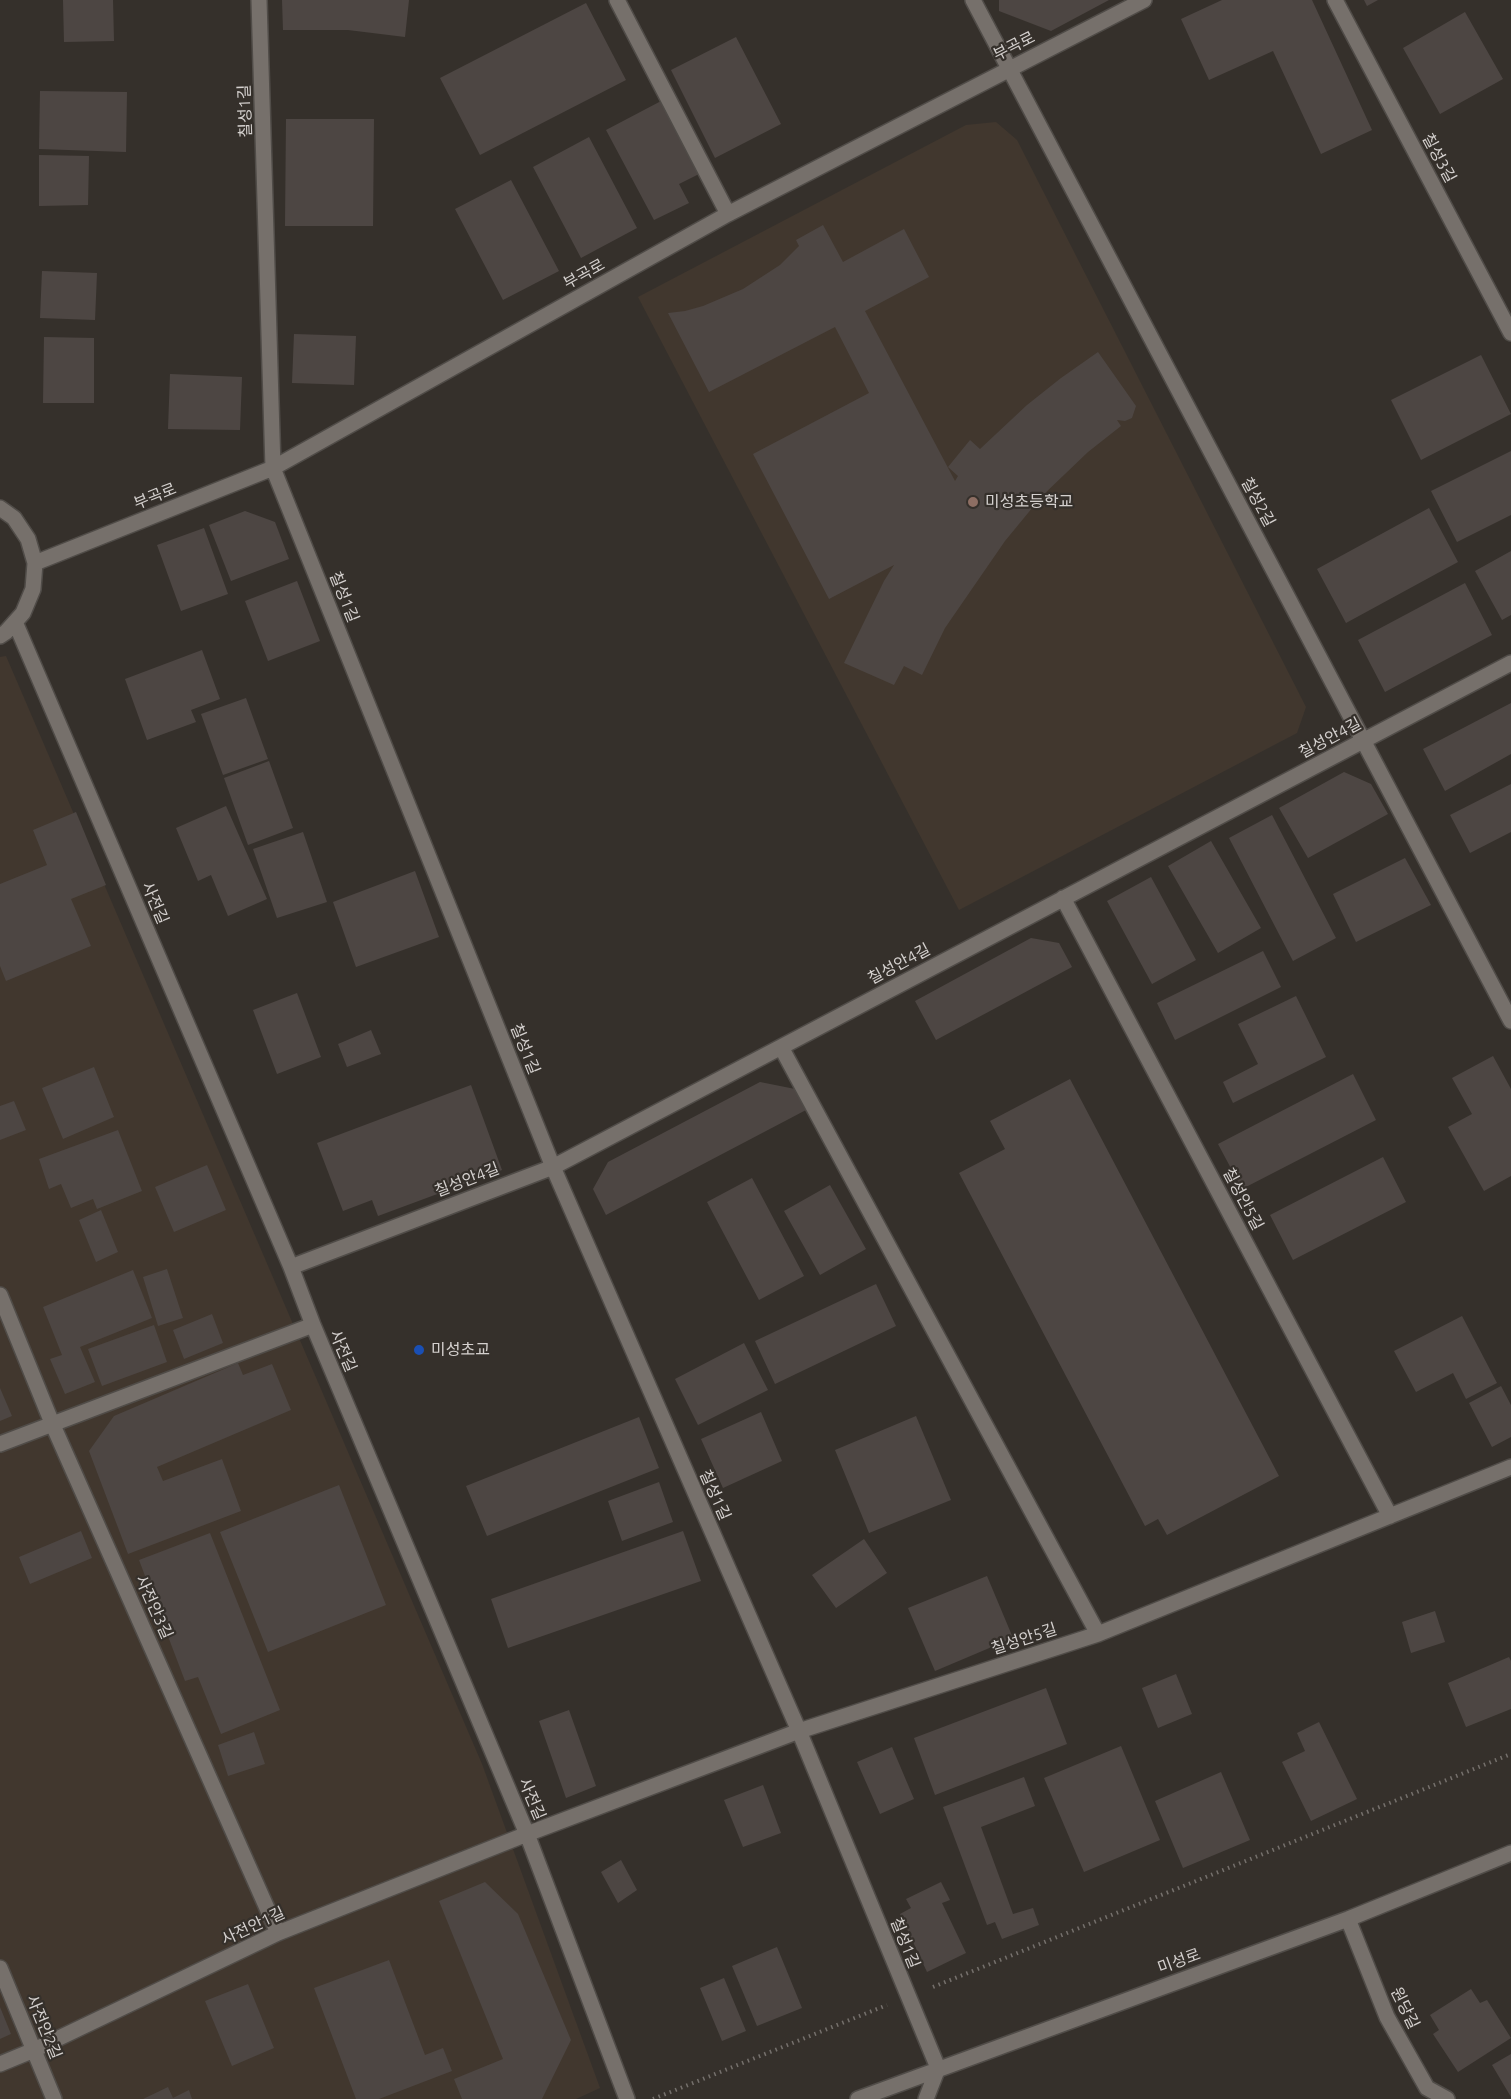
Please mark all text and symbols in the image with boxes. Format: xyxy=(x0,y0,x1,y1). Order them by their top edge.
street label: 부곡로 xyxy=(990,27,1038,65)
street label: 칠성1길 xyxy=(234,84,256,138)
street label: 칠성3길 xyxy=(1418,130,1460,186)
street label: 부곡로 xyxy=(560,255,608,293)
street label: 칠성2길 xyxy=(1237,474,1279,530)
street label: 부곡로 xyxy=(131,479,179,513)
place label: 미성초등학교 xyxy=(985,492,1073,512)
marker: 미성초등학교 xyxy=(966,495,980,509)
street label: 칠성1길 xyxy=(325,569,363,625)
street label: 칠성안4길 xyxy=(1296,714,1364,762)
street label: 사전길 xyxy=(138,879,172,927)
street label: 칠성안4길 xyxy=(865,940,933,988)
street label: 칠성1길 xyxy=(506,1021,544,1077)
street label: 칠성안4길 xyxy=(432,1159,502,1201)
street label: 칠성안5길 xyxy=(1219,1165,1267,1233)
street label: 사전길 xyxy=(326,1327,360,1375)
place label: 미성초교 xyxy=(431,1340,490,1360)
marker: 미성초교 xyxy=(412,1343,426,1357)
street label: 칠성1길 xyxy=(695,1467,735,1523)
street label: 사전안3길 xyxy=(131,1572,177,1642)
street label: 칠성안5길 xyxy=(989,1619,1059,1659)
street label: 사전길 xyxy=(515,1775,549,1823)
street label: 사전안1길 xyxy=(218,1903,288,1949)
street label: 칠성1길 xyxy=(886,1915,924,1971)
street label: 미성로 xyxy=(1155,1944,1203,1978)
street label: 원당길 xyxy=(1387,1984,1423,2032)
street label: 사전안2길 xyxy=(22,1992,66,2062)

